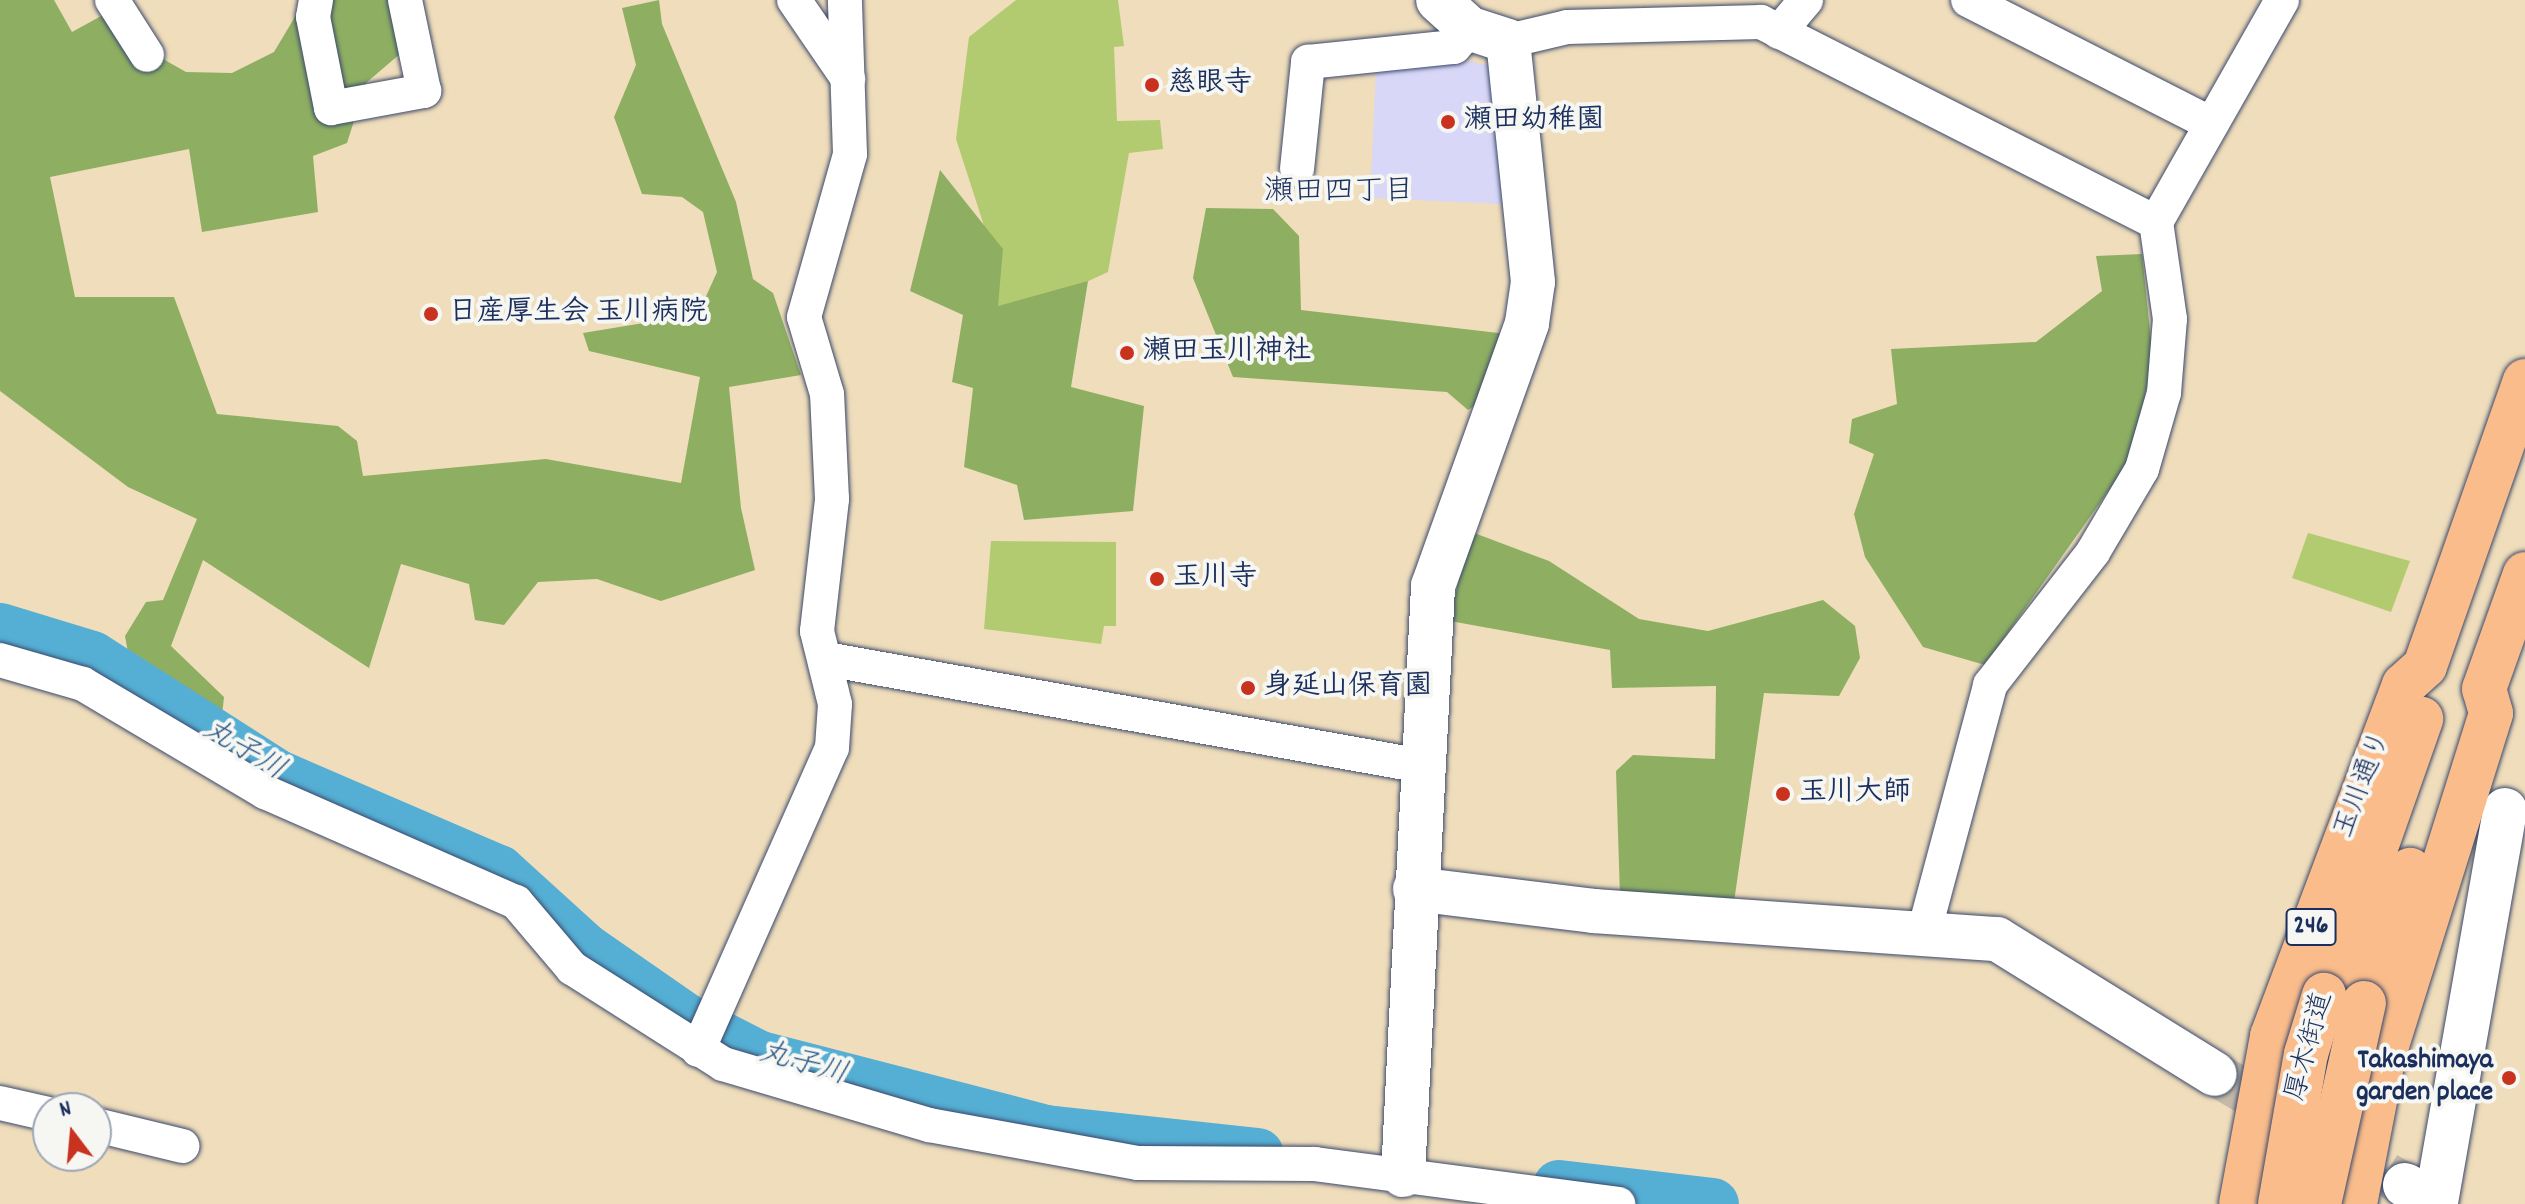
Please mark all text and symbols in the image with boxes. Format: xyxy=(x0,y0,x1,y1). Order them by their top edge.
place label: 慈眼寺 xyxy=(1168,68,1252,102)
marker: 慈眼寺 xyxy=(1143,76,1161,94)
place label: 瀬田幼稚園 xyxy=(1464,105,1604,139)
marker: 瀬田幼稚園 xyxy=(1439,113,1457,131)
district label: 瀬田四丁目 xyxy=(1264,176,1414,212)
place label: 日産厚生会 玉川病院 xyxy=(449,297,707,331)
marker: 日産厚生会 玉川病院 xyxy=(420,303,442,325)
place label: 瀬田玉川神社 xyxy=(1143,336,1311,370)
marker: 瀬田玉川神社 xyxy=(1118,344,1136,362)
place label: 玉川寺 xyxy=(1173,562,1257,596)
marker: 玉川寺 xyxy=(1148,570,1166,588)
place label: 身延山保育園 xyxy=(1264,671,1432,705)
marker: 身延山保育園 xyxy=(1239,679,1257,697)
water label: 丸子川 xyxy=(195,713,291,791)
street label: 玉川通り xyxy=(2328,727,2400,843)
place label: 玉川大師 xyxy=(1799,777,1911,811)
marker: 玉川大師 xyxy=(1774,785,1792,803)
road number: 246 xyxy=(2285,905,2337,949)
street label: 厚木街道 xyxy=(2280,989,2342,1105)
water label: 丸子川 xyxy=(755,1036,851,1096)
place label: Takashimaya garden place xyxy=(2356,1045,2493,1111)
marker: Takashimaya garden place xyxy=(2500,1069,2518,1087)
north arrow xyxy=(32,1092,112,1172)
text: N xyxy=(56,1094,75,1127)

